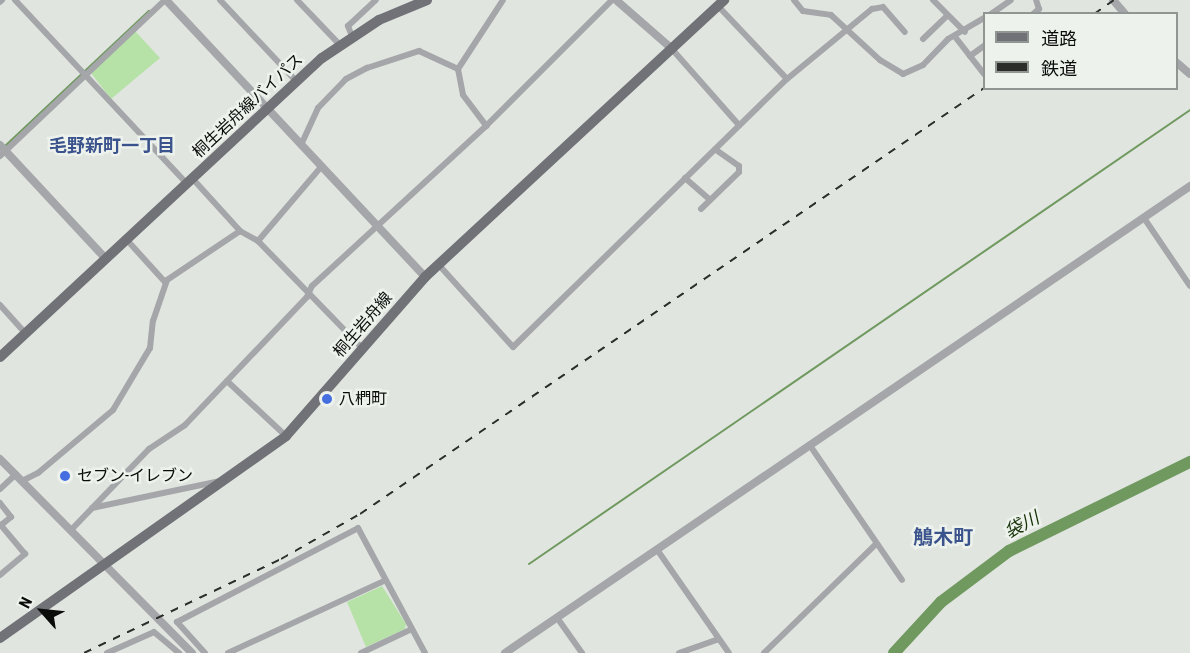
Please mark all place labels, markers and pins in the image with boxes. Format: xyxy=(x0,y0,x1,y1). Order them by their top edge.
place label: 八椚町 xyxy=(339,389,387,409)
marker: 八椚町 xyxy=(320,392,334,406)
place label: セブン-イレブン xyxy=(77,466,193,486)
marker: セブン-イレブン xyxy=(58,469,72,483)

